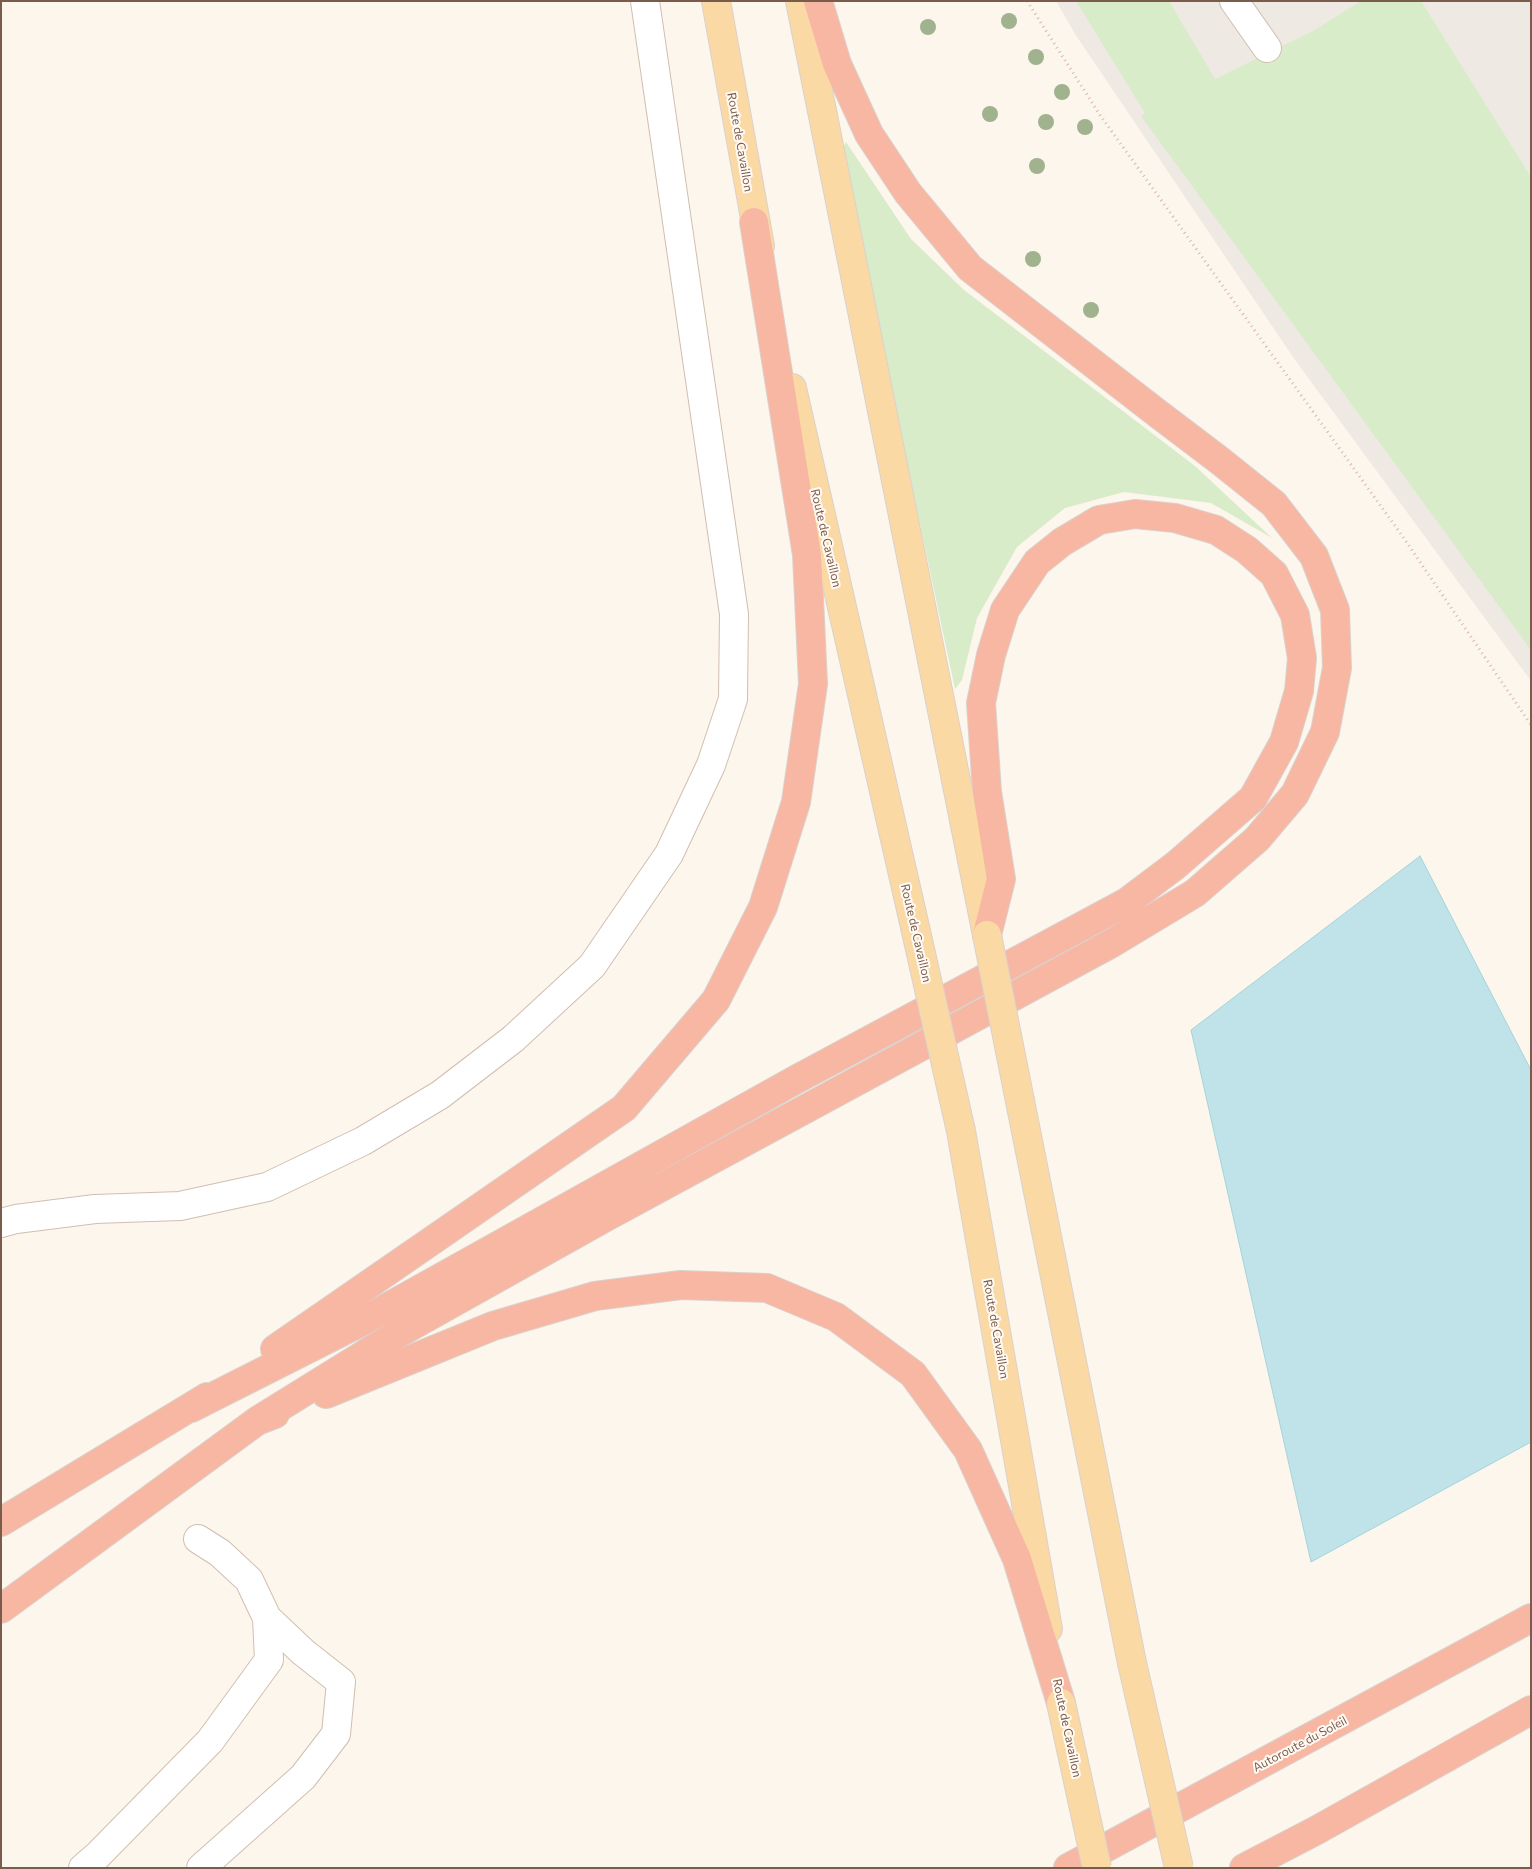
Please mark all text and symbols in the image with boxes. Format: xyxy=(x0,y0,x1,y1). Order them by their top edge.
street label: Route de Cavaillon xyxy=(724,91,756,193)
street label: Route de Cavaillon xyxy=(808,487,844,589)
street label: Route de Cavaillon xyxy=(898,882,934,984)
street label: Route de Cavaillon xyxy=(980,1278,1012,1380)
street label: Route de Cavaillon xyxy=(1050,1677,1084,1779)
street label: Autoroute du Soleil xyxy=(1251,1713,1349,1775)

